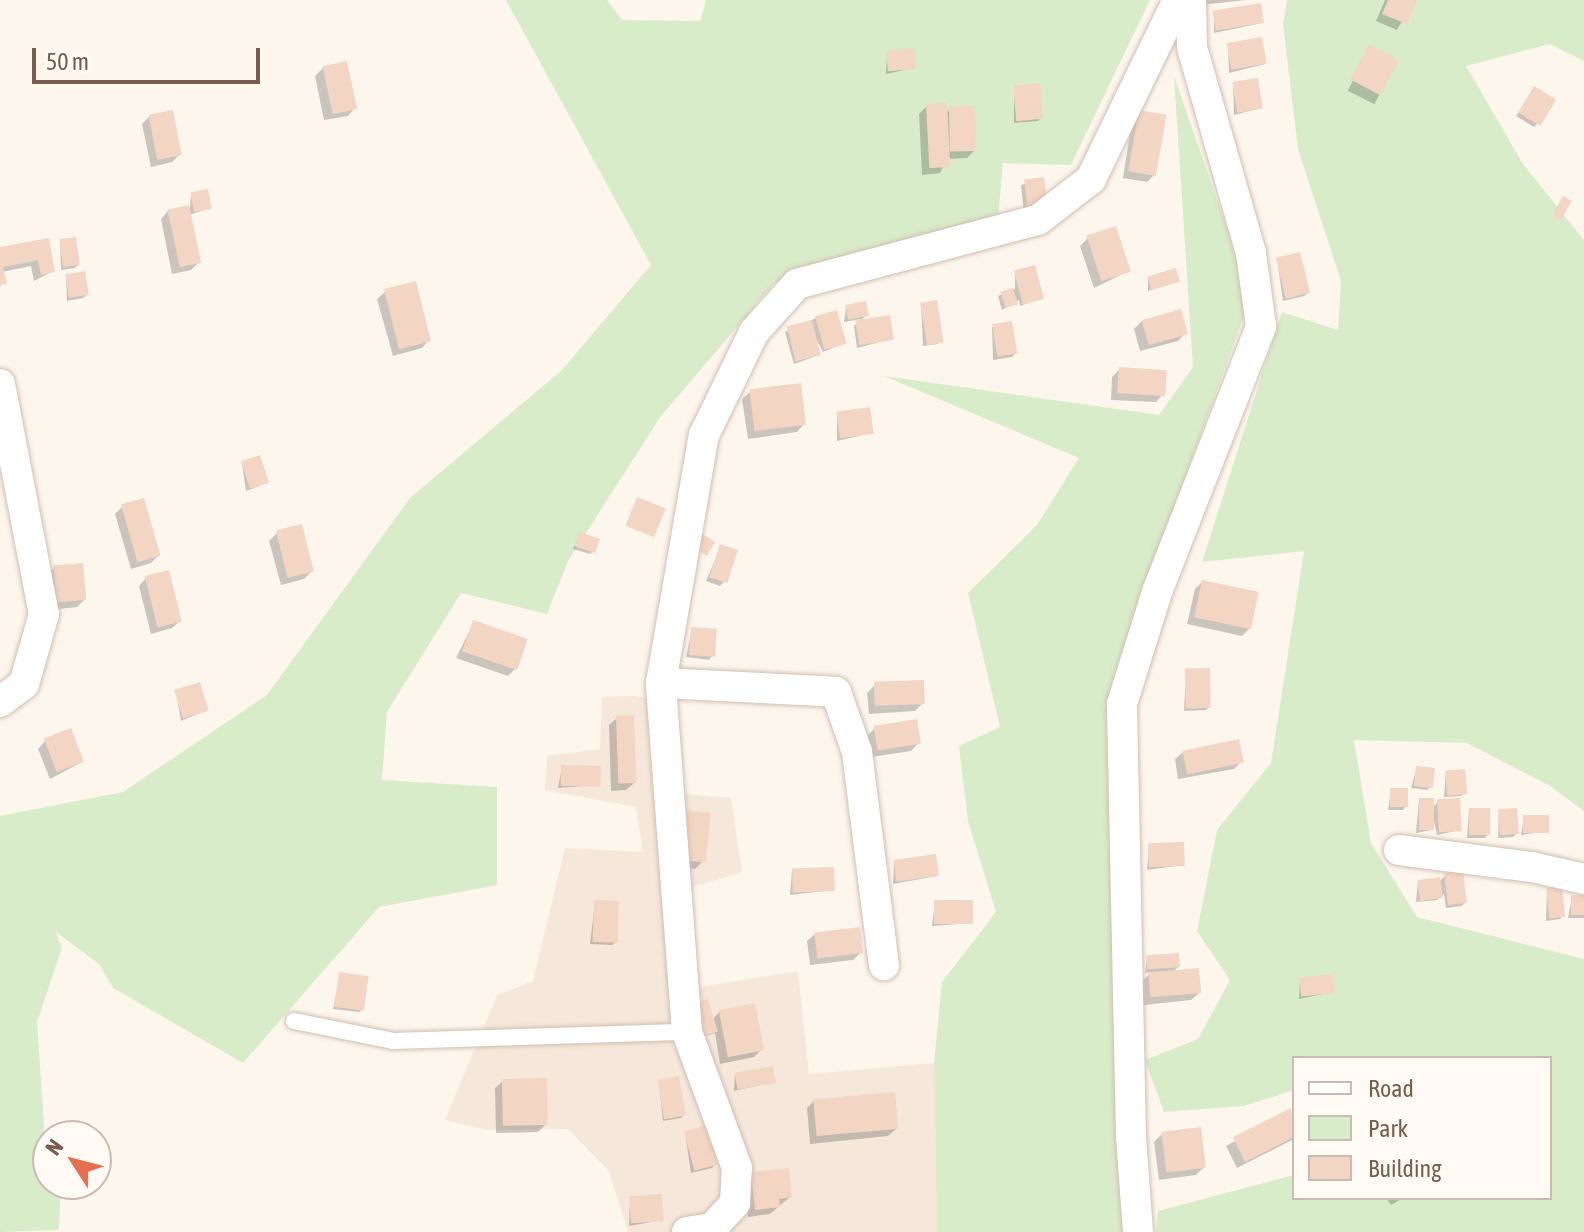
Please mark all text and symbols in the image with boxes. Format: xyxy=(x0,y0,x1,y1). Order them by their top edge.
scale bar xyxy=(36,32,264,82)
text: 50 m xyxy=(46,48,89,75)
legend xyxy=(1292,1056,1552,1200)
text: Road xyxy=(1368,1075,1414,1102)
text: Park xyxy=(1368,1115,1408,1142)
north arrow xyxy=(32,1120,112,1200)
text: N xyxy=(40,1134,69,1160)
text: Building xyxy=(1368,1155,1441,1182)

